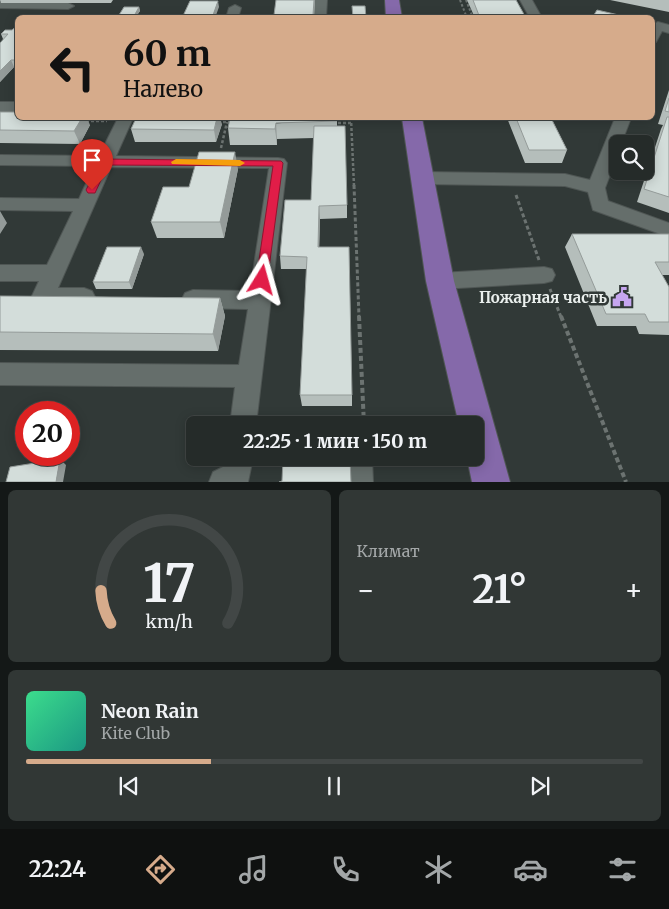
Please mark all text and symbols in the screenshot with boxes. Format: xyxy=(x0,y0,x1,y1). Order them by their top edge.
text: 60 m xyxy=(123,32,211,76)
icon: left xyxy=(40,35,105,100)
text: Налево xyxy=(123,75,203,103)
map controls xyxy=(609,135,654,180)
button: search xyxy=(609,135,654,180)
pin xyxy=(71,139,113,190)
icon: arrive xyxy=(78,146,106,174)
position arrow xyxy=(235,253,287,305)
public building icon: Пожарная часть xyxy=(611,286,633,308)
place label: Пожарная часть xyxy=(479,288,607,307)
speed limit sign: 20 xyxy=(15,401,80,466)
text: 22:25 · 1 мин · 150 m xyxy=(243,429,427,453)
text: Климат xyxy=(357,541,420,561)
text: 17 xyxy=(143,551,195,616)
text: 21° xyxy=(472,566,527,613)
text: − xyxy=(357,572,375,608)
text: + xyxy=(624,572,643,608)
text: km/h xyxy=(146,610,193,633)
text: Neon Rain xyxy=(101,699,199,723)
text: Kite Club xyxy=(101,723,170,743)
icon: previous xyxy=(115,772,143,800)
icon: pause xyxy=(320,772,348,800)
icon: next xyxy=(526,772,554,800)
icon: directions xyxy=(143,852,178,887)
icon: music xyxy=(236,852,271,887)
icon: phone xyxy=(328,852,363,887)
icon: climate xyxy=(421,852,456,887)
icon: car xyxy=(513,852,548,887)
icon: filters xyxy=(605,852,640,887)
text: 22:24 xyxy=(29,855,86,883)

